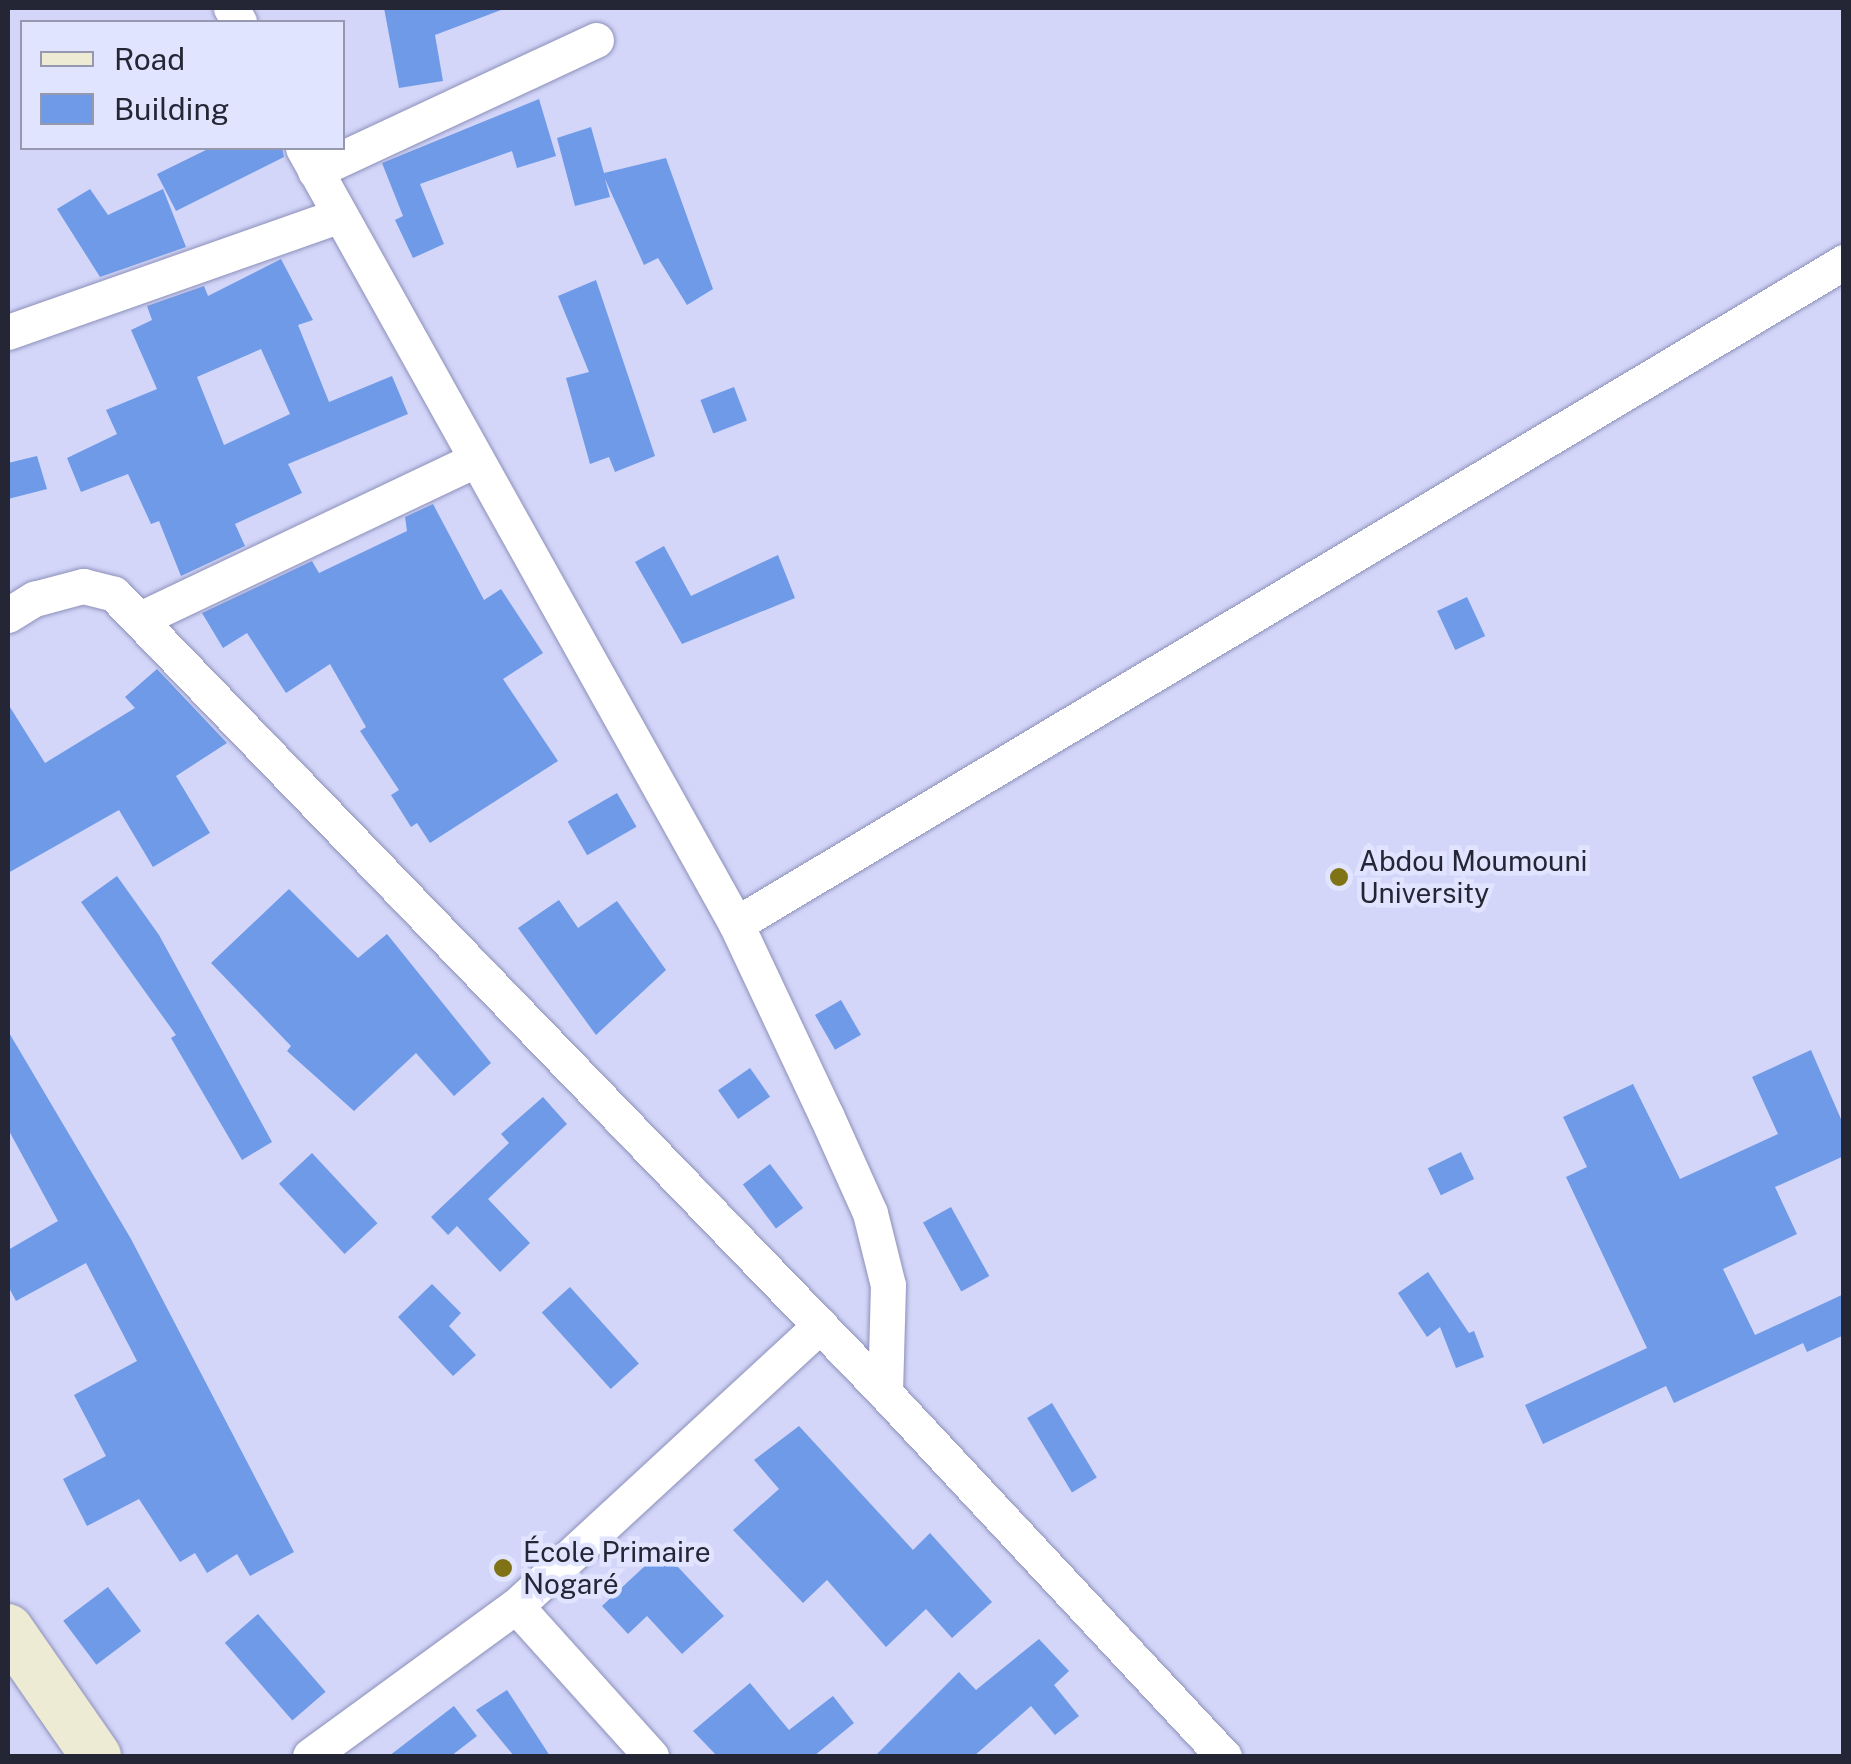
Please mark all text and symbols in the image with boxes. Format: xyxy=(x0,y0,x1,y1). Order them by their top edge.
legend xyxy=(20,20,345,150)
text: Road xyxy=(114,41,185,77)
text: Building xyxy=(114,91,229,127)
place label: Abdou Moumouni University xyxy=(1359,844,1587,910)
marker: Abdou Moumouni University xyxy=(1328,866,1350,888)
place label: École Primaire Nogaré xyxy=(523,1535,711,1601)
marker: École Primaire Nogaré xyxy=(492,1557,514,1579)

